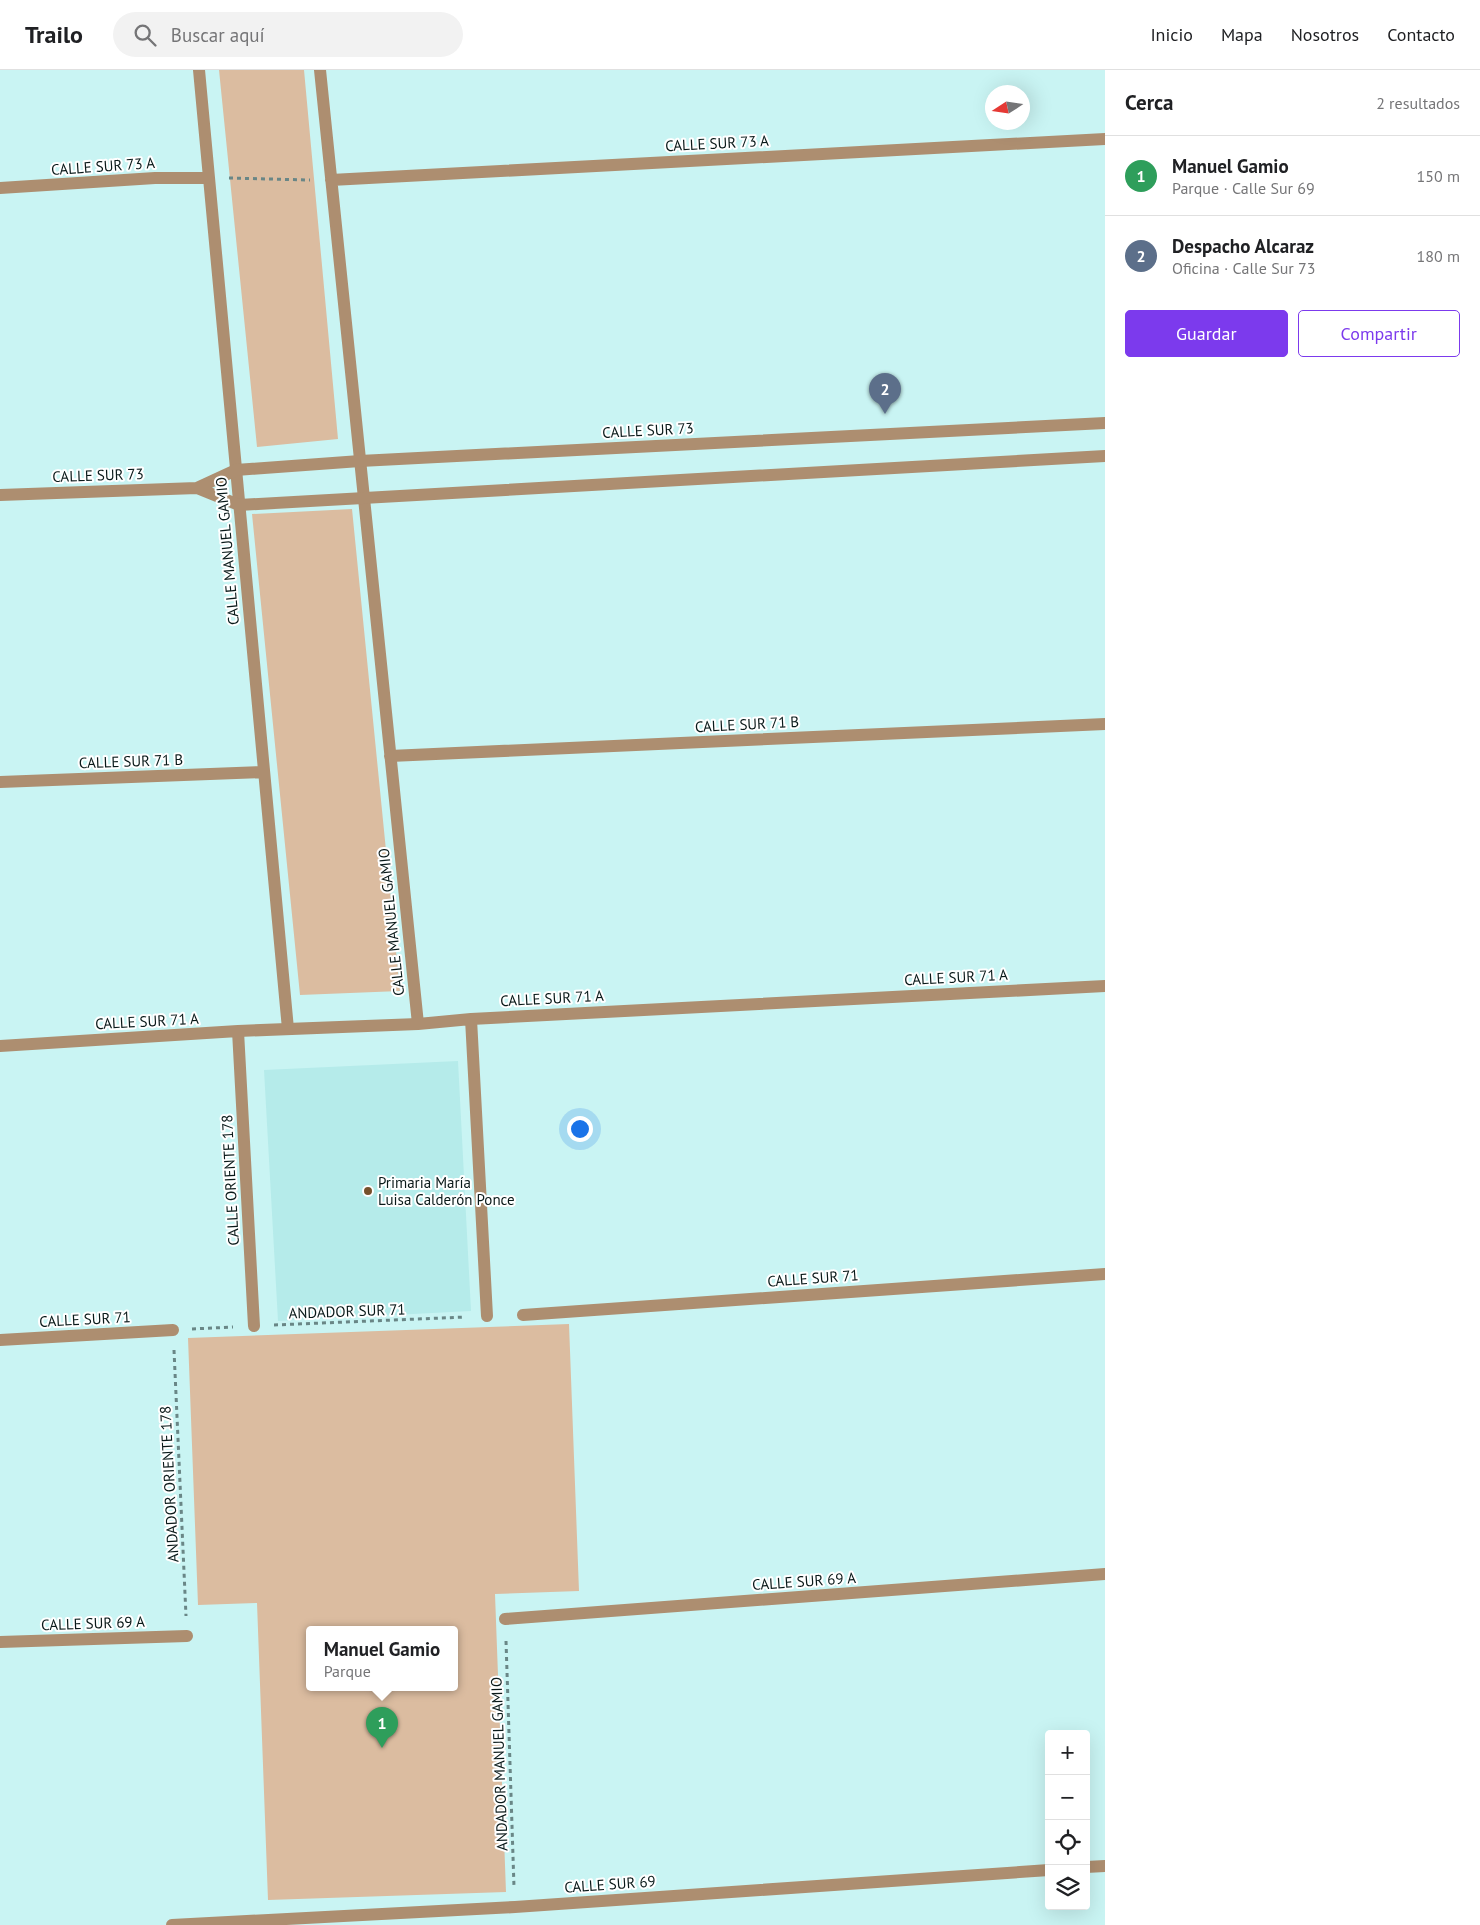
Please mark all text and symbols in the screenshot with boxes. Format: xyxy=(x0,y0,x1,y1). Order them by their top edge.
search box xyxy=(113,12,463,57)
text: Trailo xyxy=(25,19,83,50)
icon: search xyxy=(131,21,159,49)
text: Buscar aquí xyxy=(171,23,265,47)
text: Inicio xyxy=(1150,23,1193,46)
text: Mapa xyxy=(1221,23,1263,46)
text: Nosotros xyxy=(1291,23,1359,46)
text: Contacto xyxy=(1387,23,1455,46)
north arrow xyxy=(985,85,1030,130)
text: Cerca xyxy=(1125,89,1174,116)
text: 2 resultados xyxy=(1376,93,1460,113)
street label: CALLE SUR 73 A xyxy=(665,131,770,155)
street label: CALLE SUR 73 A xyxy=(51,153,156,179)
text: Manuel Gamio xyxy=(1172,154,1289,178)
text: 1 xyxy=(1136,166,1146,186)
text: 150 m xyxy=(1417,166,1460,186)
text: Parque · Calle Sur 69 xyxy=(1172,178,1315,198)
text: Despacho Alcaraz xyxy=(1172,234,1314,258)
text: 2 xyxy=(1136,246,1146,266)
text: 180 m xyxy=(1417,246,1460,266)
text: Oficina · Calle Sur 73 xyxy=(1172,258,1315,278)
button: Guardar xyxy=(1125,310,1288,357)
button: Compartir xyxy=(1298,310,1460,357)
pin: 2 xyxy=(869,373,901,414)
street label: CALLE SUR 73 xyxy=(602,418,694,442)
street label: CALLE SUR 73 xyxy=(52,464,144,486)
street label: CALLE MANUEL GAMIO xyxy=(211,476,243,626)
street label: CALLE SUR 71 B xyxy=(694,712,800,736)
street label: CALLE SUR 71 B xyxy=(79,750,183,772)
street label: CALLE MANUEL GAMIO xyxy=(374,847,408,997)
street label: CALLE SUR 71 A xyxy=(904,965,1009,989)
street label: CALLE SUR 71 A xyxy=(500,986,605,1010)
street label: CALLE SUR 71 A xyxy=(95,1009,200,1033)
street label: CALLE ORIENTE 178 xyxy=(217,1114,243,1246)
your location xyxy=(567,1116,593,1142)
place label: Primaria María Luisa Calderón Ponce xyxy=(378,1173,515,1209)
marker: Primaria María Luisa Calderón Ponce xyxy=(362,1185,374,1197)
street label: CALLE SUR 71 xyxy=(767,1265,859,1291)
street label: ANDADOR SUR 71 xyxy=(288,1299,406,1323)
street label: CALLE SUR 71 xyxy=(39,1307,131,1331)
street label: ANDADOR ORIENTE 178 xyxy=(155,1405,183,1563)
street label: CALLE SUR 69 A xyxy=(752,1568,857,1594)
street label: CALLE SUR 69 A xyxy=(41,1612,145,1634)
popup xyxy=(306,1626,458,1691)
text: Manuel Gamio xyxy=(324,1637,440,1661)
text: Parque xyxy=(324,1661,371,1681)
street label: ANDADOR MANUEL GAMIO xyxy=(486,1677,512,1851)
pin: 1 xyxy=(366,1707,398,1748)
map controls xyxy=(1045,1730,1090,1910)
button: + xyxy=(1045,1730,1090,1775)
button: − xyxy=(1045,1775,1090,1820)
button: locate xyxy=(1045,1820,1090,1865)
button: layers xyxy=(1045,1865,1090,1910)
street label: CALLE SUR 69 xyxy=(564,1871,656,1897)

